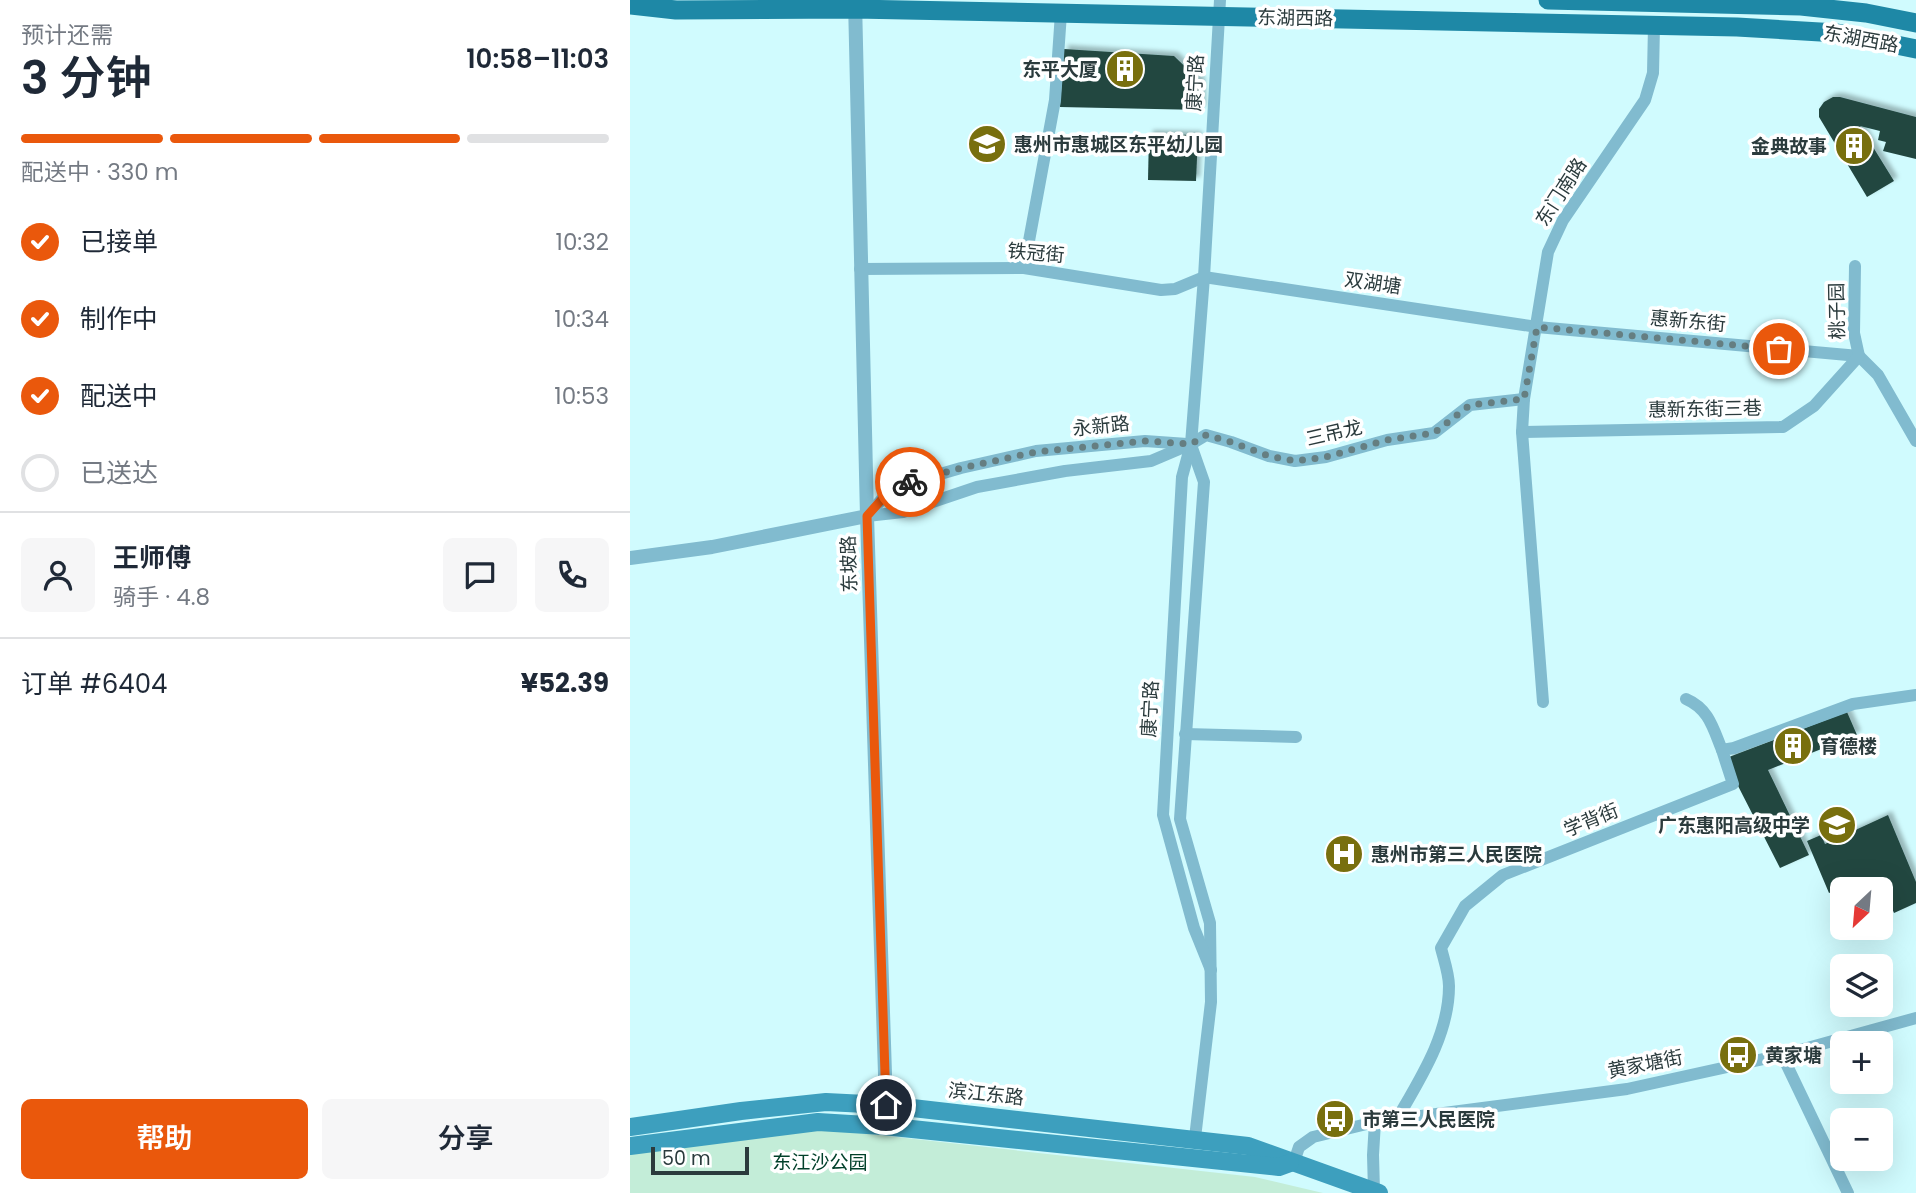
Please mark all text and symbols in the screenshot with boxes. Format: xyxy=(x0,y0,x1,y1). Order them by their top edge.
street label: 东湖西路 xyxy=(1257,4,1333,32)
text: 预计还需 xyxy=(21,19,113,51)
street label: 东湖西路 xyxy=(1821,19,1901,59)
text: 10:58–11:03 xyxy=(466,41,609,77)
text: 3 分钟 xyxy=(21,46,152,110)
building icon: 东平大厦 xyxy=(1104,48,1146,90)
street label: 康宁路 xyxy=(1180,54,1210,112)
place label: 东平大厦 xyxy=(1022,56,1098,83)
school or university icon: 惠州市惠城区东平幼儿园 xyxy=(966,123,1008,165)
building icon: 金典故事 xyxy=(1833,125,1875,167)
place label: 惠州市惠城区东平幼儿园 xyxy=(1014,131,1223,158)
place label: 金典故事 xyxy=(1751,133,1827,160)
street label: 东门南路 xyxy=(1529,153,1593,231)
text: 配送中 · 330 m xyxy=(21,156,179,188)
icon: check xyxy=(21,223,59,261)
text: 已接单 xyxy=(80,224,158,260)
text: 10:32 xyxy=(556,226,609,258)
street label: 铁冠街 xyxy=(1006,237,1066,269)
street label: 双湖塘 xyxy=(1343,266,1403,300)
street label: 桃子园 xyxy=(1823,282,1851,340)
icon: check xyxy=(21,300,59,338)
text: 制作中 xyxy=(80,301,158,337)
text: 10:34 xyxy=(554,303,609,335)
street label: 惠新东街 xyxy=(1649,304,1727,338)
pin xyxy=(1749,319,1809,379)
icon: bag xyxy=(1760,330,1798,368)
icon: check xyxy=(21,377,59,415)
text: 配送中 xyxy=(80,378,158,414)
text: 10:53 xyxy=(554,380,609,412)
street label: 惠新东街三巷 xyxy=(1648,395,1762,423)
street label: 永新路 xyxy=(1071,410,1131,442)
street label: 三吊龙 xyxy=(1303,413,1365,453)
courier xyxy=(875,447,945,517)
text: 已送达 xyxy=(80,455,158,491)
icon: bike xyxy=(891,463,929,501)
street label: 东坡路 xyxy=(835,535,863,593)
button: person xyxy=(21,538,95,612)
button: chat xyxy=(443,538,517,612)
button: phone xyxy=(535,538,609,612)
text: 王师傅 xyxy=(113,540,191,576)
text: 骑手 · 4.8 xyxy=(113,581,210,613)
text: ¥52.39 xyxy=(521,665,609,701)
text: 订单 #6404 xyxy=(21,666,167,702)
street label: 康宁路 xyxy=(1135,680,1165,738)
building icon: 育德楼 xyxy=(1772,725,1814,767)
place label: 育德楼 xyxy=(1820,733,1877,760)
street label: 学背街 xyxy=(1560,797,1622,843)
school or university icon: 广东惠阳高级中学 xyxy=(1816,804,1858,846)
place label: 广东惠阳高级中学 xyxy=(1658,812,1810,839)
hospital icon: 惠州市第三人民医院 xyxy=(1323,833,1365,875)
place label: 惠州市第三人民医院 xyxy=(1371,841,1542,868)
north arrow xyxy=(1830,877,1894,940)
map controls xyxy=(1830,877,1893,1171)
button: layers xyxy=(1830,954,1893,1017)
button: + xyxy=(1830,1031,1893,1094)
bus stop icon: 黄家塘 xyxy=(1717,1034,1759,1076)
place label: 黄家塘 xyxy=(1765,1042,1822,1069)
street label: 黄家塘街 xyxy=(1605,1043,1685,1085)
pin xyxy=(856,1075,916,1135)
street label: 滨江东路 xyxy=(947,1077,1025,1111)
icon: home xyxy=(867,1086,905,1124)
bus stop icon: 市第三人民医院 xyxy=(1314,1098,1356,1140)
button: 帮助 xyxy=(21,1099,308,1179)
button: 分享 xyxy=(322,1099,609,1179)
place label: 市第三人民医院 xyxy=(1362,1106,1495,1133)
button: − xyxy=(1830,1108,1893,1171)
scale bar xyxy=(651,1144,749,1176)
text: 50 m xyxy=(662,1145,711,1172)
park label: 东江沙公园 xyxy=(772,1149,868,1176)

